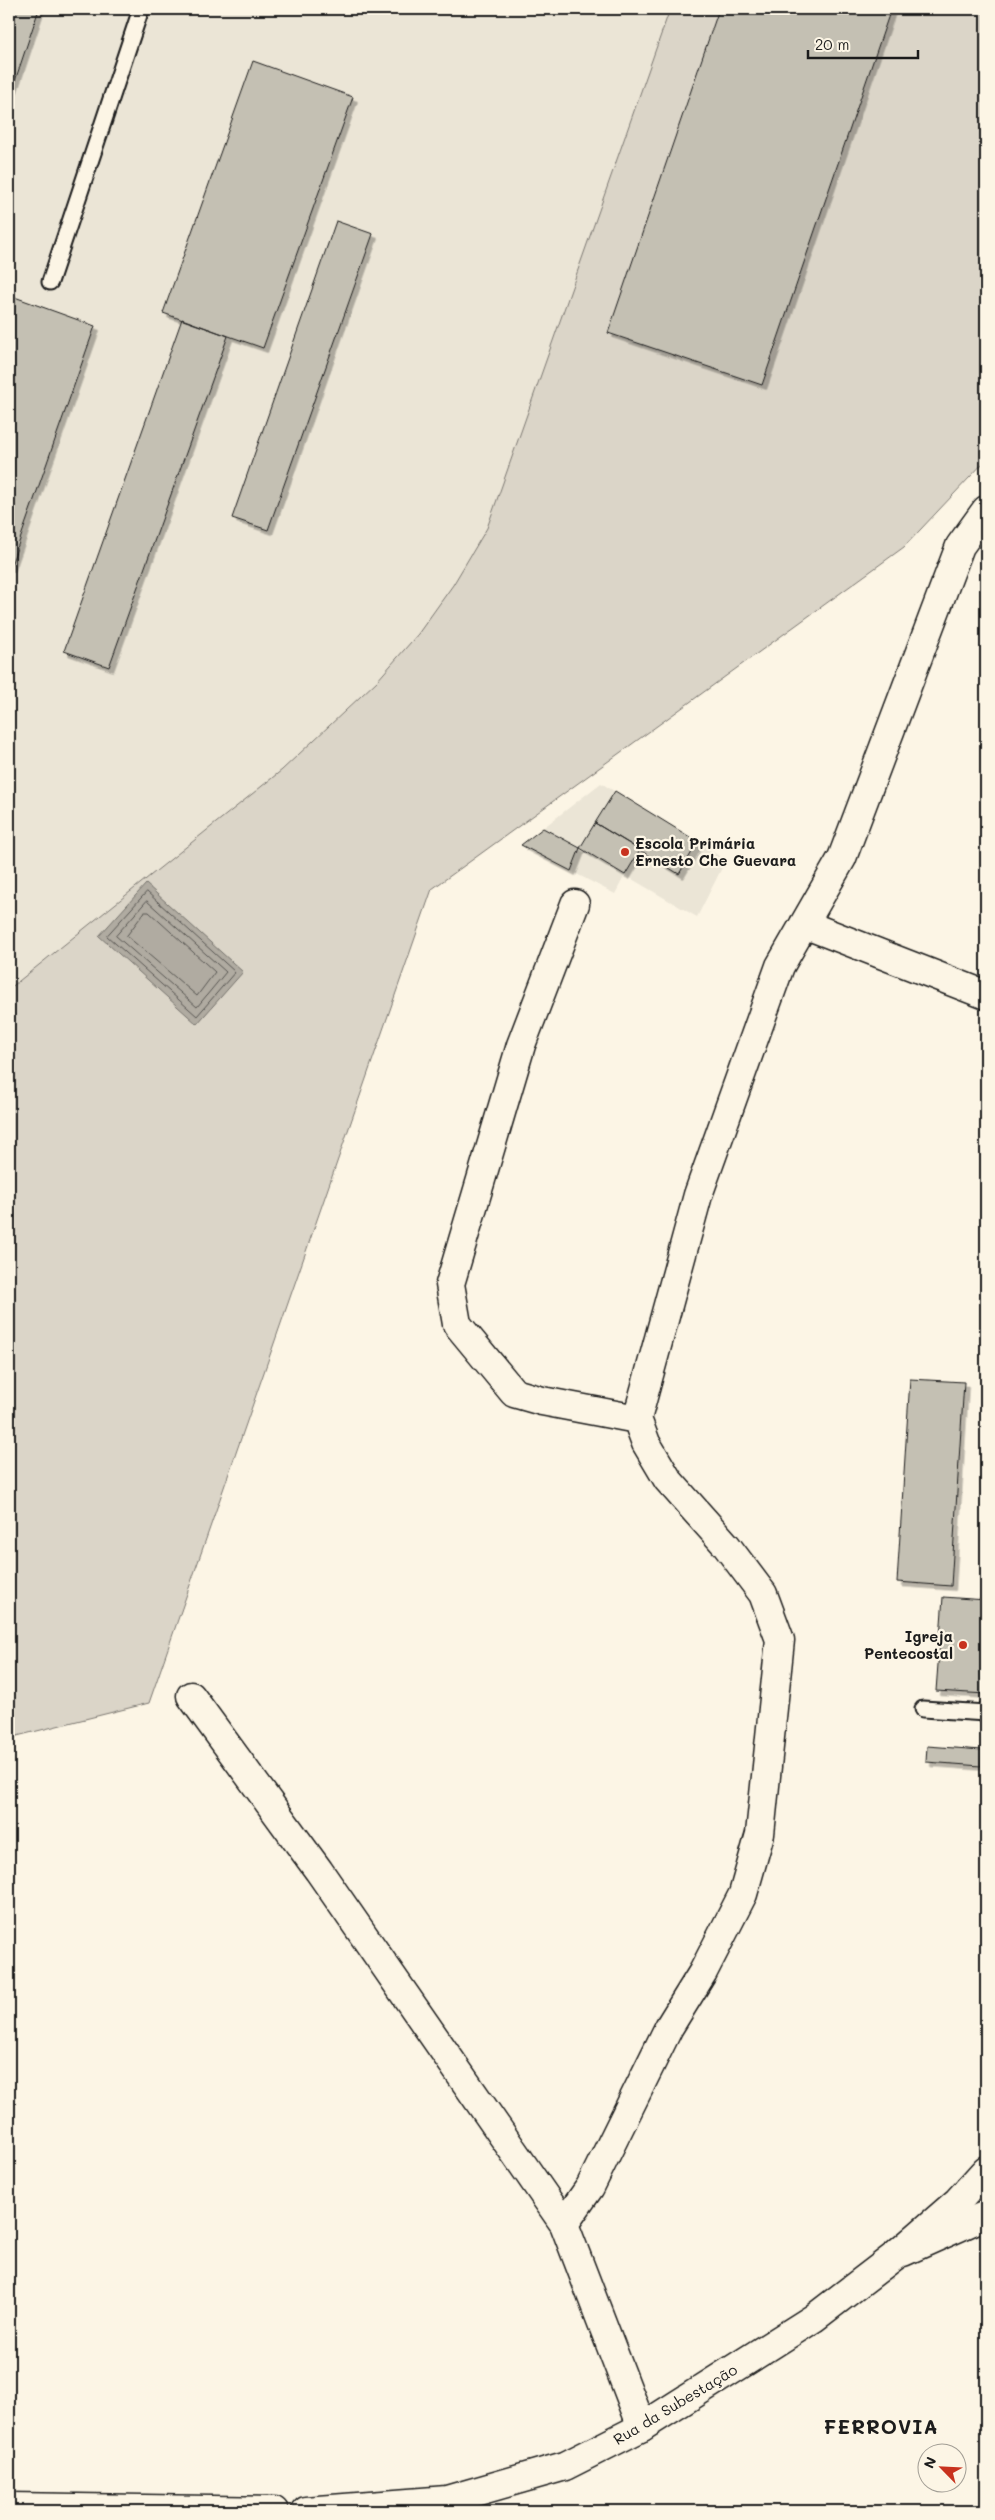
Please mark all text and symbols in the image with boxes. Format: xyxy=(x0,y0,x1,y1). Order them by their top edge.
scale bar xyxy=(808,28,918,60)
text: 20 m xyxy=(815,34,849,54)
place label: Escola Primária Ernesto Che Guevara xyxy=(635,833,796,870)
marker: Escola Primária Ernesto Che Guevara xyxy=(619,846,631,858)
place label: Igreja Pentecostal xyxy=(864,1626,953,1663)
marker: Igreja Pentecostal xyxy=(957,1639,969,1651)
street label: Rua da Subestação xyxy=(609,2359,741,2449)
district label: FERROVIA xyxy=(824,2413,938,2439)
north arrow xyxy=(918,2442,968,2492)
text: N xyxy=(919,2454,941,2471)

